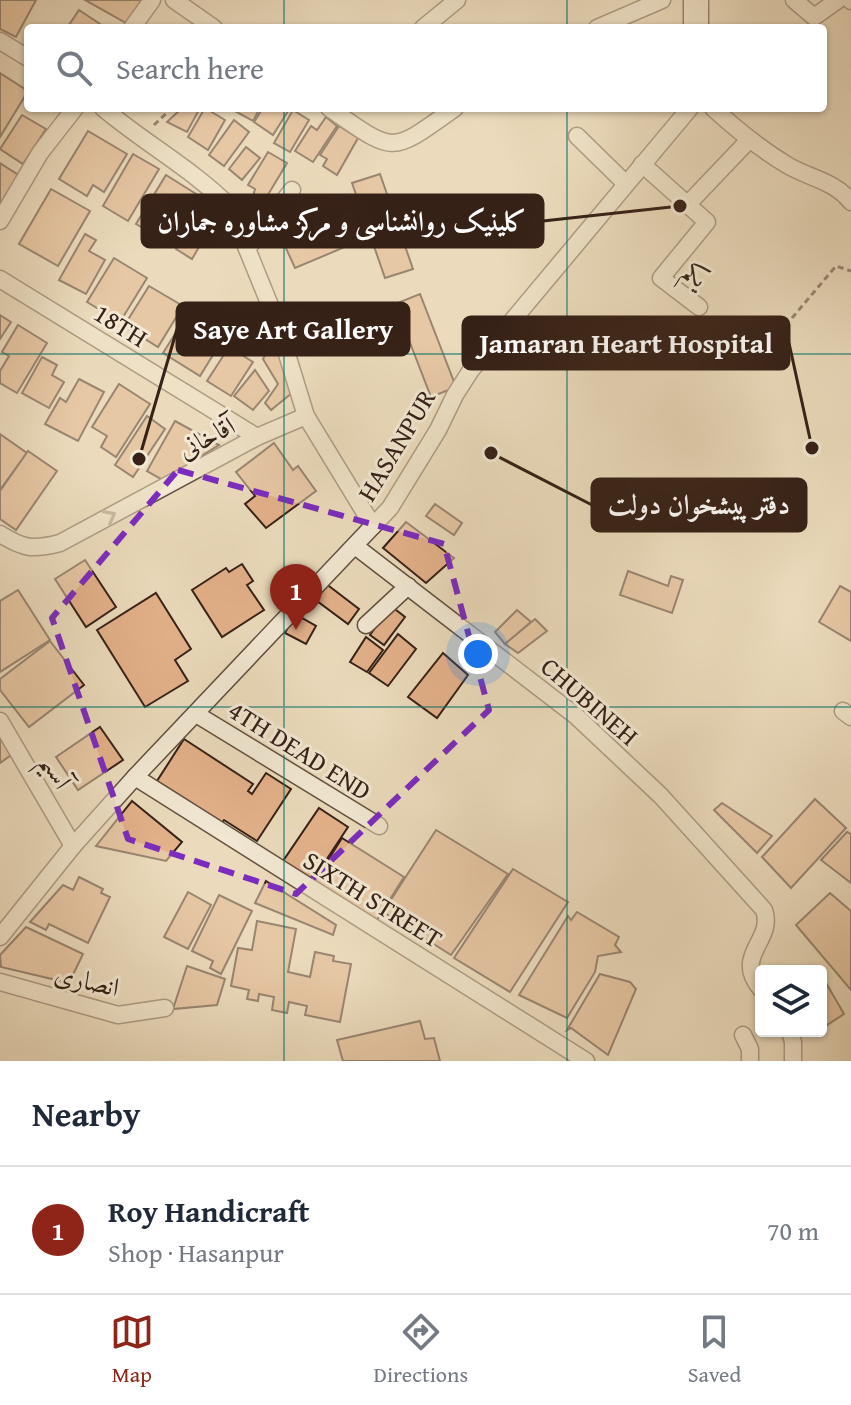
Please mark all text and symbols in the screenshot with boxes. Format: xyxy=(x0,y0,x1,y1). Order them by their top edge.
search box xyxy=(24,24,827,112)
icon: search xyxy=(52,46,96,90)
text: Search here xyxy=(116,46,264,90)
callout: کلینیک روانشناسی و مرکز مشاوره جماران xyxy=(142,195,543,247)
text: کلینیک روانشناسی و مرکز مشاوره جماران xyxy=(157,200,527,242)
street label: یکم xyxy=(671,252,719,302)
street label: 18TH xyxy=(87,293,155,357)
callout: Saye Art Gallery xyxy=(177,303,409,355)
text: Saye Art Gallery xyxy=(193,308,394,349)
callout: Jamaran Heart Hospital xyxy=(463,317,789,369)
text: Jamaran Heart Hospital xyxy=(475,322,773,363)
street label: HASANPUR xyxy=(347,382,445,508)
street label: آقاخانی xyxy=(170,405,244,468)
callout: دفتر پیشخوان دولت xyxy=(592,479,806,531)
text: دفتر پیشخوان دولت xyxy=(608,483,790,524)
one-way arrow xyxy=(102,511,117,526)
pin: 1 xyxy=(270,564,322,630)
your location xyxy=(458,634,498,674)
street label: CHUBINEH xyxy=(532,647,648,755)
street label: 4TH DEAD END xyxy=(221,690,379,810)
street label: آسیم xyxy=(25,746,84,801)
street label: SIXTH STREET xyxy=(296,841,450,957)
street label: انصاری xyxy=(51,954,123,1006)
map controls xyxy=(755,965,827,1037)
button: layers xyxy=(755,965,827,1037)
text: Nearby xyxy=(32,1089,141,1138)
text: Roy Handicraft xyxy=(108,1189,310,1233)
text: 1 xyxy=(51,1211,65,1250)
text: 70 m xyxy=(767,1211,819,1250)
text: Shop · Hasanpur xyxy=(108,1233,284,1272)
tab: Map xyxy=(110,1310,154,1390)
tab: Directions xyxy=(374,1310,468,1390)
tab: Saved xyxy=(688,1310,741,1390)

